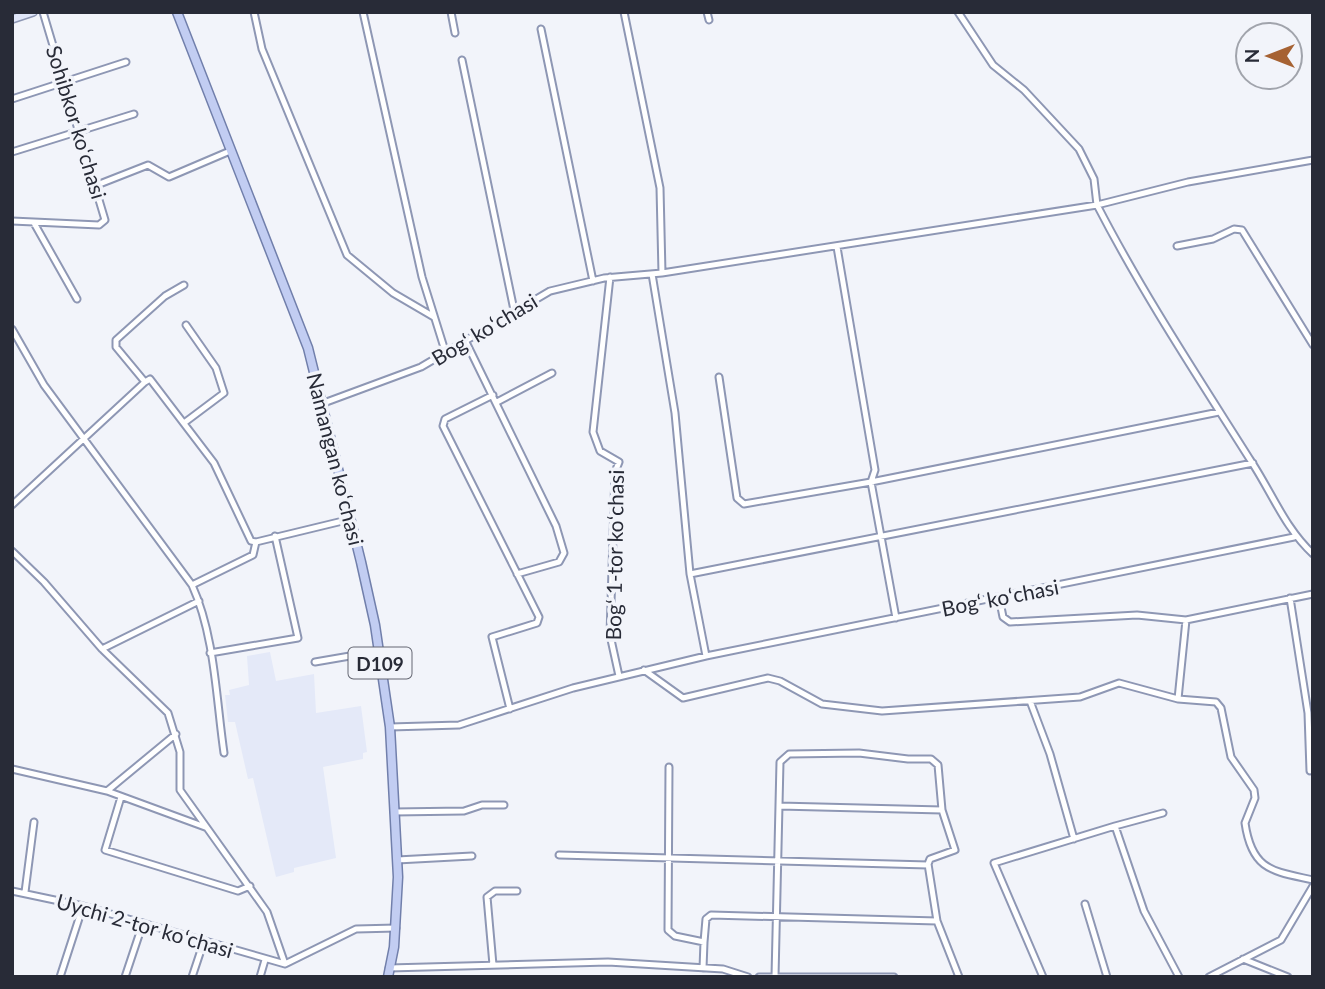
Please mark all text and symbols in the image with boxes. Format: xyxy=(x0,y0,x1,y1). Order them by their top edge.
north arrow xyxy=(1234,21,1304,91)
street label: Sohibkor koʻchasi xyxy=(42,42,112,202)
text: N xyxy=(1240,49,1263,63)
street label: Bogʻ koʻchasi xyxy=(427,288,541,370)
street label: Namangan koʻchasi xyxy=(302,370,370,548)
street label: Bogʻ 1-tor koʻchasi xyxy=(600,469,628,641)
street label: Bogʻ koʻchasi xyxy=(939,573,1061,621)
road number: D109 xyxy=(348,648,412,678)
street label: Uychi 2-tor koʻchasi xyxy=(54,888,236,962)

